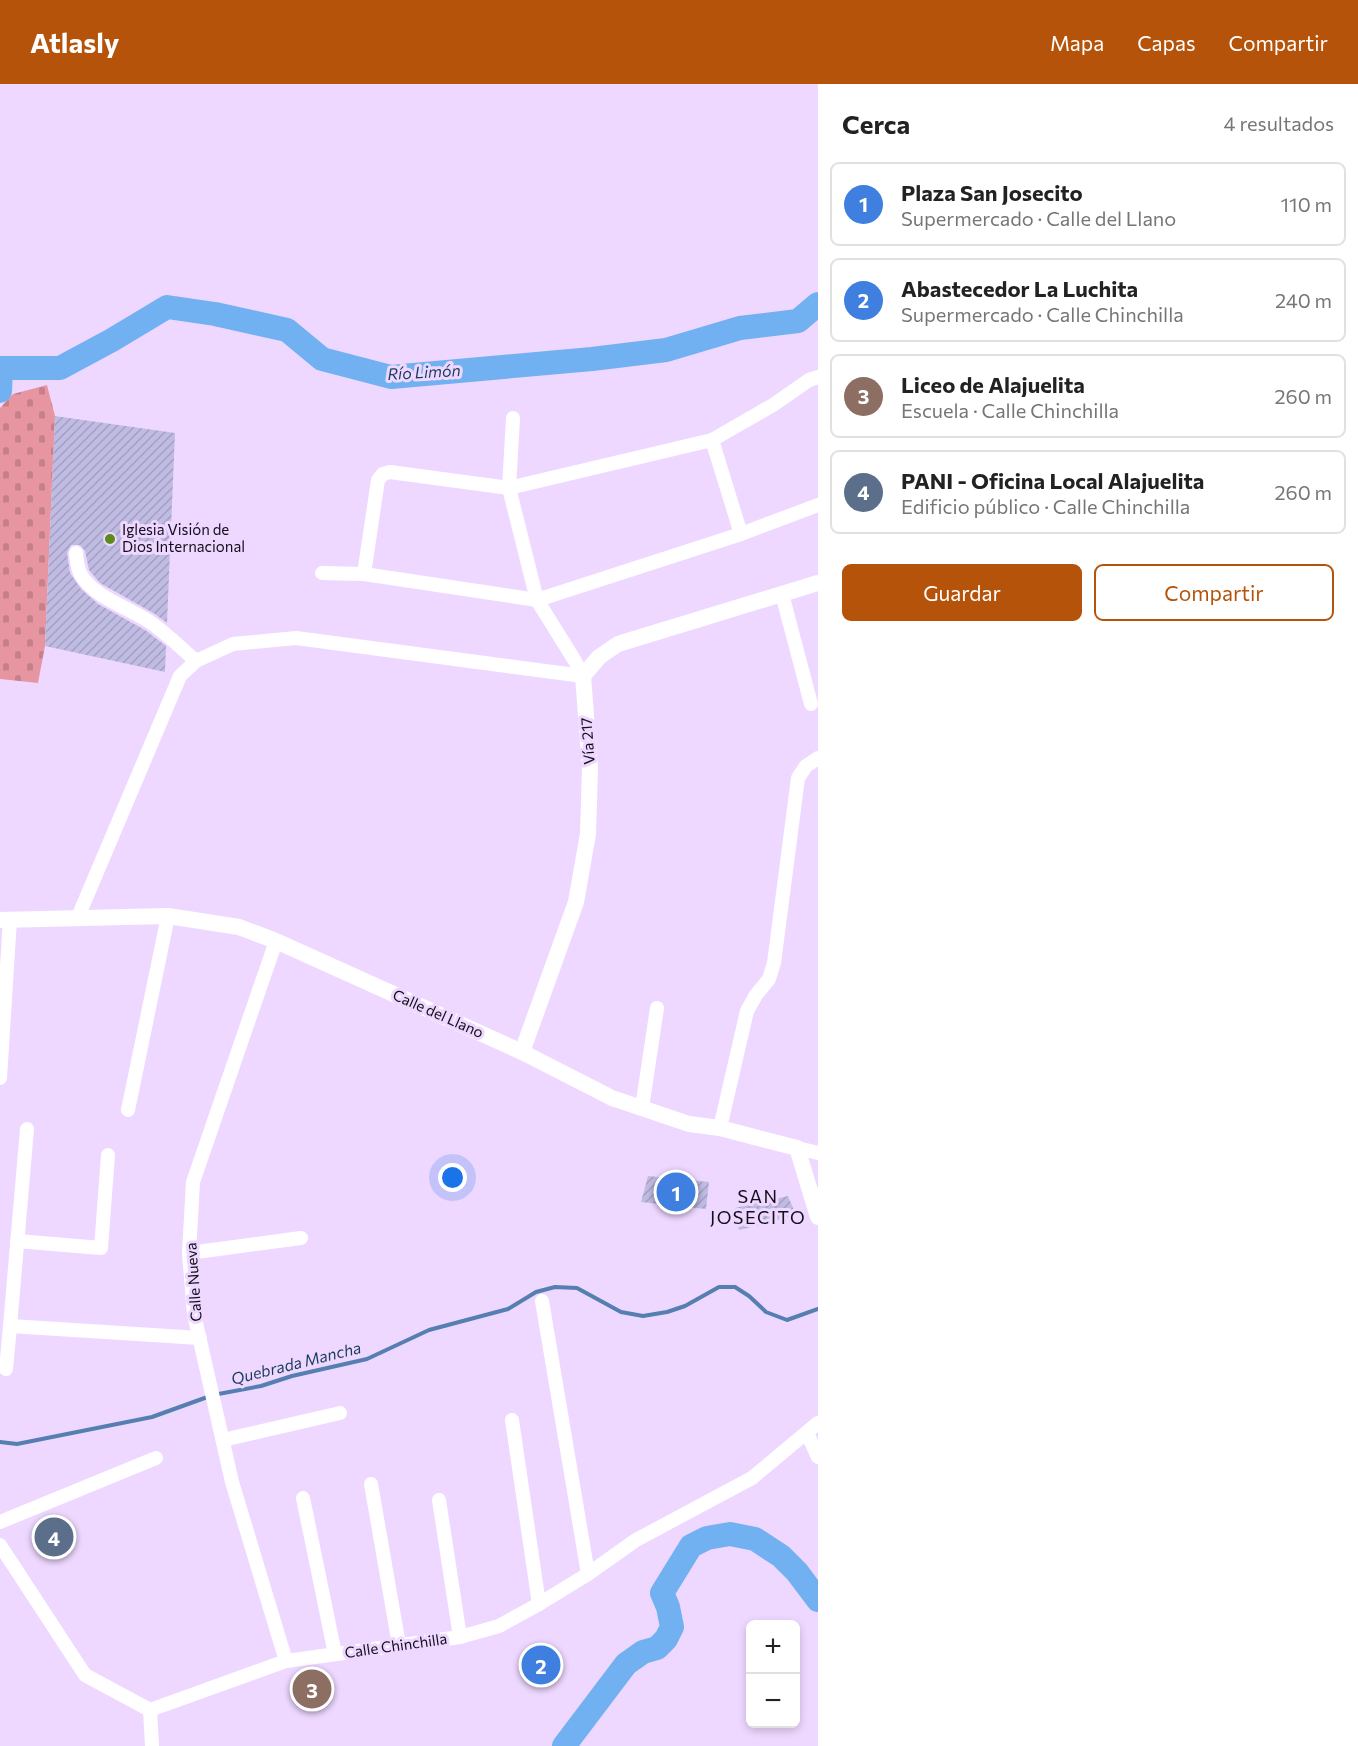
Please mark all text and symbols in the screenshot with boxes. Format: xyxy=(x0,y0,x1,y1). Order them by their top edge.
text: Atlasly xyxy=(30,25,119,59)
text: Mapa xyxy=(1050,30,1104,55)
text: Capas xyxy=(1137,30,1196,55)
text: Compartir xyxy=(1229,30,1328,55)
text: Cerca xyxy=(842,108,910,139)
text: 4 resultados xyxy=(1224,111,1334,135)
text: Plaza San Josecito xyxy=(901,179,1083,206)
text: 1 xyxy=(859,192,868,216)
text: 110 m xyxy=(1281,192,1332,216)
text: Supermercado · Calle del Llano xyxy=(901,206,1176,230)
text: Abastecedor La Luchita xyxy=(901,275,1138,302)
text: 2 xyxy=(858,288,869,312)
text: 240 m xyxy=(1275,288,1332,312)
text: Supermercado · Calle Chinchilla xyxy=(901,302,1184,326)
water label: Río Limón xyxy=(387,360,461,383)
text: Liceo de Alajuelita xyxy=(901,371,1085,398)
text: 3 xyxy=(858,384,869,408)
text: 260 m xyxy=(1274,384,1332,408)
text: Escuela · Calle Chinchilla xyxy=(901,398,1119,422)
text: PANI - Oficina Local Alajuelita xyxy=(901,467,1204,494)
text: 4 xyxy=(857,480,870,504)
text: 260 m xyxy=(1274,480,1332,504)
text: Edificio público · Calle Chinchilla xyxy=(901,494,1190,518)
place label: Iglesia Visión de Dios Internacional xyxy=(122,520,245,555)
marker: Iglesia Visión de Dios Internacional xyxy=(103,532,117,546)
button: Guardar xyxy=(842,564,1082,621)
button: Compartir xyxy=(1094,564,1334,621)
street label: Vía 217 xyxy=(576,717,598,765)
street label: Calle del Llano xyxy=(390,985,487,1041)
your location xyxy=(438,1163,467,1192)
pin: 1 xyxy=(656,1170,696,1214)
district label: SAN JOSECITO xyxy=(710,1185,806,1228)
street label: Calle Nueva xyxy=(181,1242,205,1322)
water label: Quebrada Mancha xyxy=(229,1337,363,1388)
pin: 4 xyxy=(34,1514,74,1560)
map controls xyxy=(746,1620,800,1728)
button: + xyxy=(746,1620,800,1674)
street label: Calle Chinchilla xyxy=(344,1629,448,1661)
pin: 2 xyxy=(522,1642,560,1688)
pin: 3 xyxy=(292,1666,332,1712)
button: − xyxy=(746,1674,800,1728)

